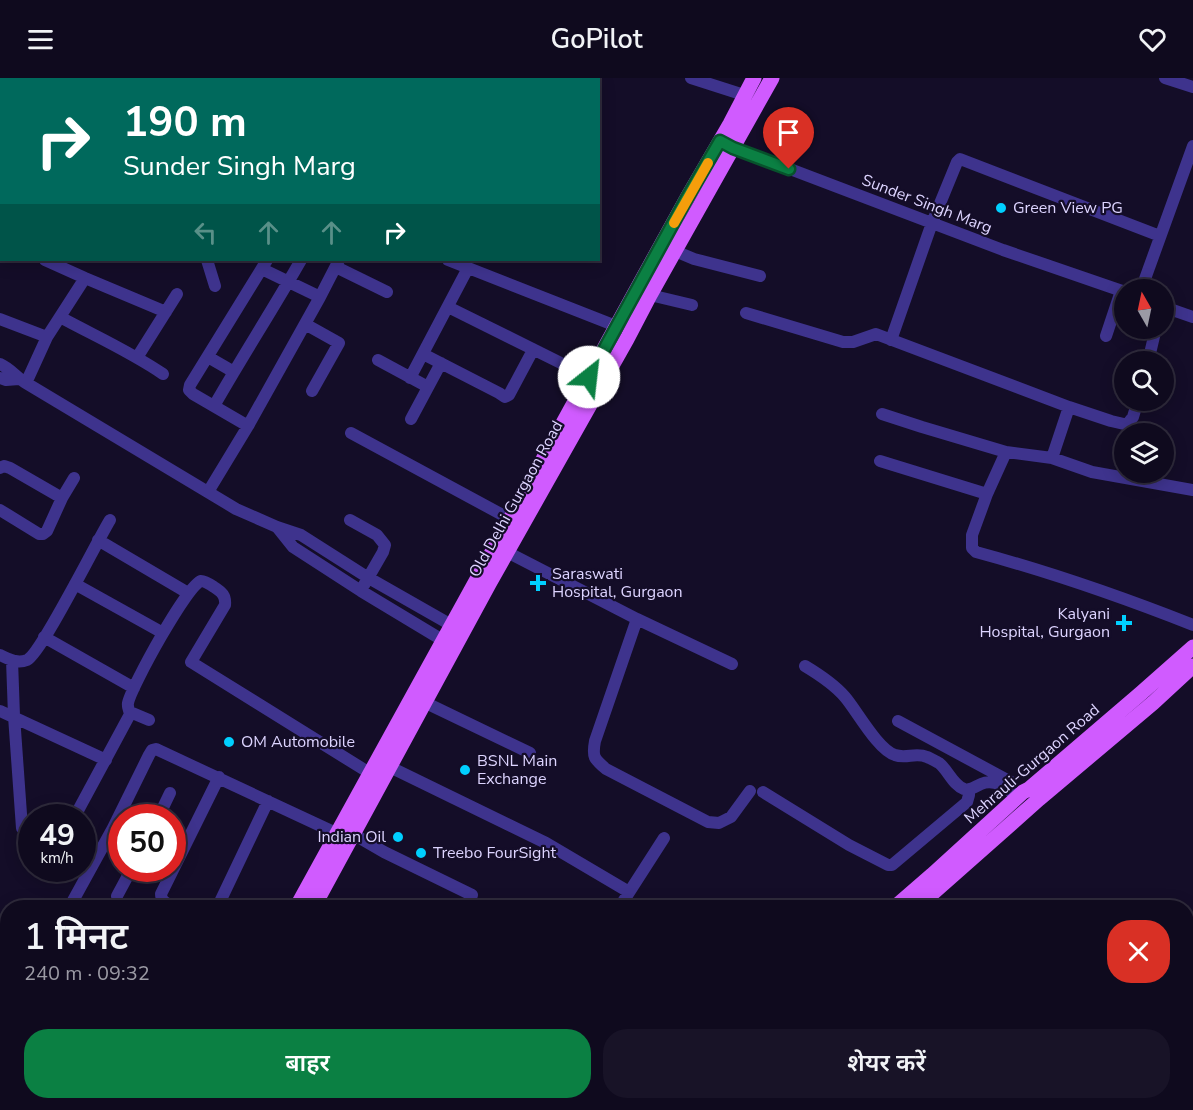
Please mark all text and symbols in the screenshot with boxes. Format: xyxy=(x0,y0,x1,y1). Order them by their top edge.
text: GoPilot xyxy=(551,21,643,58)
icon: menu xyxy=(24,23,57,56)
icon: heart xyxy=(1136,23,1169,56)
text: 190 m xyxy=(123,94,247,151)
icon: right xyxy=(24,102,102,180)
pin xyxy=(763,107,814,169)
icon: arrive xyxy=(772,116,805,149)
text: Sunder Singh Marg xyxy=(123,148,356,185)
street label: Sunder Singh Marg xyxy=(859,169,995,239)
place label: Green View PG xyxy=(1013,197,1123,219)
marker: Green View PG xyxy=(994,201,1008,215)
icon: left xyxy=(189,216,222,249)
icon: ahead xyxy=(252,216,285,249)
icon: ahead xyxy=(315,216,348,249)
icon: right xyxy=(378,216,411,249)
north arrow xyxy=(1114,279,1174,339)
map controls xyxy=(1114,279,1174,483)
position arrow xyxy=(557,345,621,409)
button: search xyxy=(1114,351,1174,411)
street label: Old Delhi Gurgaon Road xyxy=(464,417,568,581)
button: layers xyxy=(1114,423,1174,483)
place label: Saraswati Hospital, Gurgaon xyxy=(552,563,683,603)
marker: Saraswati Hospital, Gurgaon xyxy=(529,574,547,592)
place label: Kalyani Hospital, Gurgaon xyxy=(979,603,1110,643)
marker: Kalyani Hospital, Gurgaon xyxy=(1115,614,1133,632)
street label: Mehrauli-Gurgaon Road xyxy=(959,699,1105,829)
place label: OM Automobile xyxy=(241,731,355,753)
marker: OM Automobile xyxy=(222,735,236,749)
place label: BSNL Main Exchange xyxy=(477,750,557,790)
marker: BSNL Main Exchange xyxy=(458,763,472,777)
speed limit sign: 50 xyxy=(108,804,186,882)
text: 49 xyxy=(39,815,75,856)
place label: Indian Oil xyxy=(317,826,386,848)
marker: Indian Oil xyxy=(391,830,405,844)
place label: Treebo FourSight xyxy=(433,842,556,864)
marker: Treebo FourSight xyxy=(414,846,428,860)
text: km/h xyxy=(40,848,74,868)
text: 1 मिनट xyxy=(24,913,128,962)
button: close xyxy=(1107,920,1170,983)
text: 240 m · 09:32 xyxy=(24,960,150,987)
button: बाहर xyxy=(24,1029,591,1098)
button: शेयर करें xyxy=(603,1029,1170,1098)

